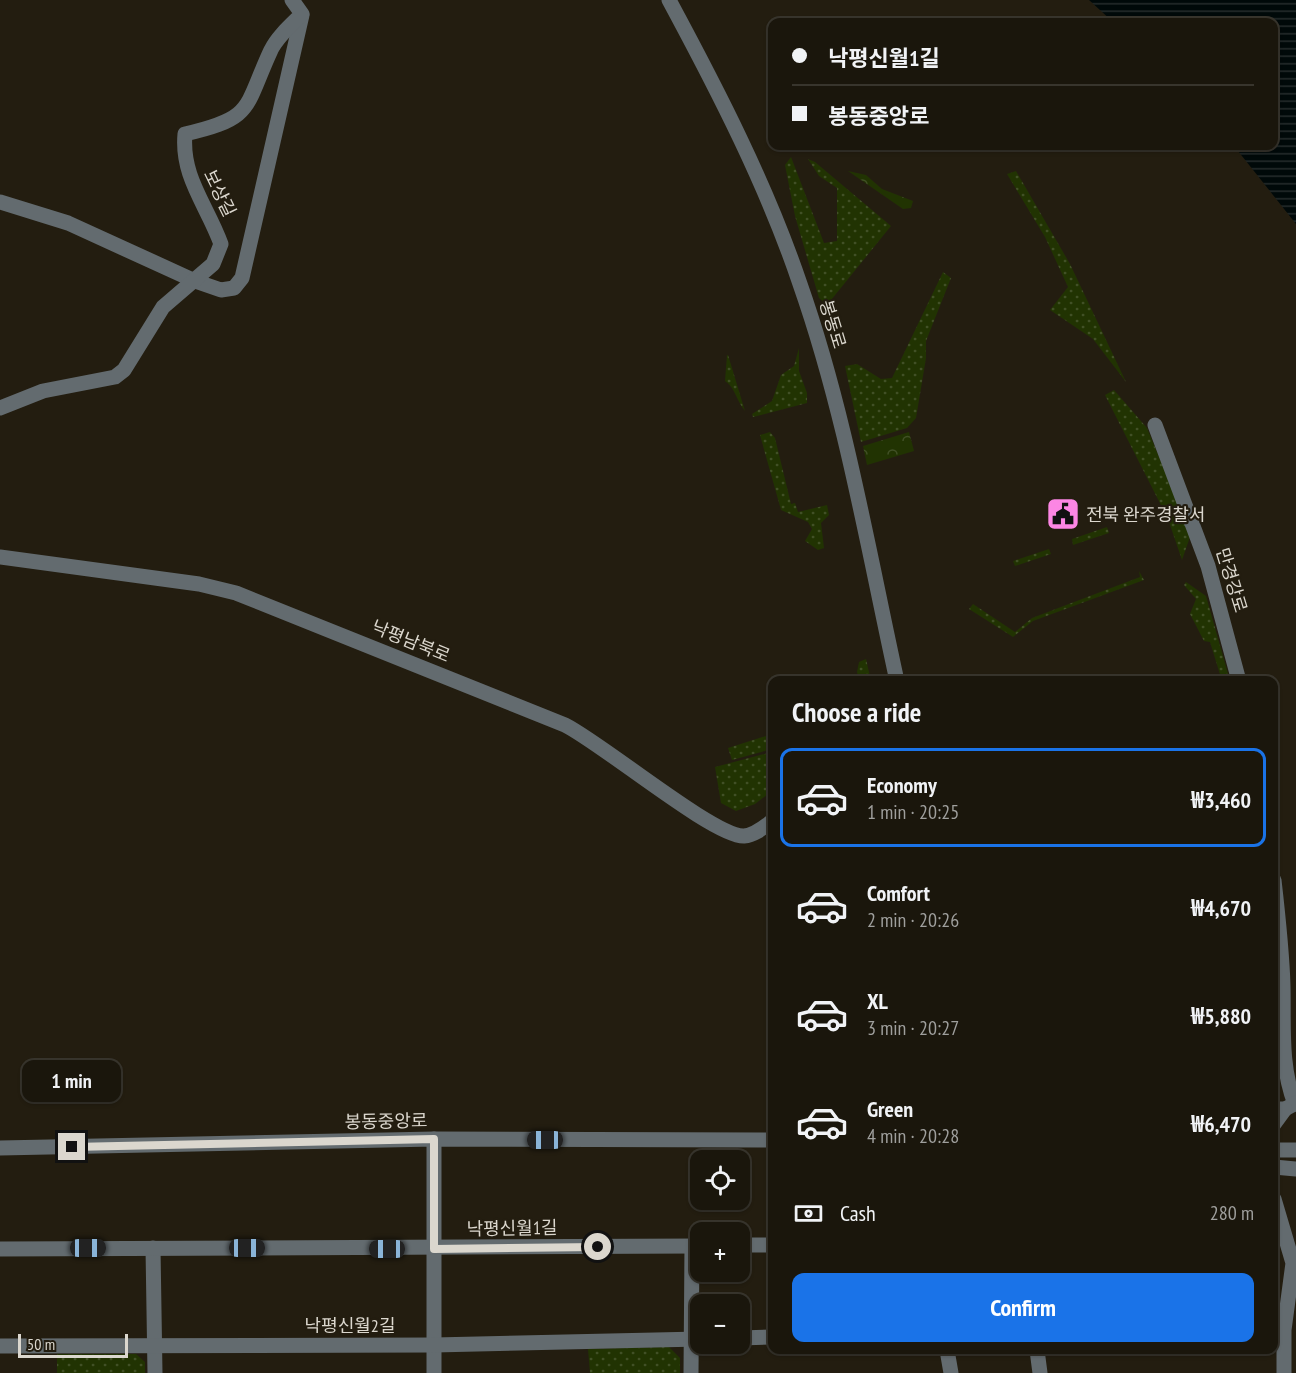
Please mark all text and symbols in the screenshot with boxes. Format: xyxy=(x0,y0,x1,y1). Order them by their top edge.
text: 낙평신월1길 xyxy=(828,44,940,72)
text: 봉동중앙로 xyxy=(828,102,929,130)
street label: 보상길 xyxy=(199,166,241,220)
street label: 봉동로 xyxy=(815,297,851,351)
public building icon: 전북 완주경찰서 xyxy=(1045,496,1081,532)
place label: 전북 완주경찰서 xyxy=(1086,503,1206,526)
street label: 만경강로 xyxy=(1211,545,1253,615)
street label: 낙평남북로 xyxy=(368,615,454,667)
text: Choose a ride xyxy=(792,695,921,729)
icon: car xyxy=(795,771,849,825)
text: Economy xyxy=(867,771,937,799)
text: ₩3,460 xyxy=(1191,786,1251,814)
text: 1 min · 20:25 xyxy=(867,799,959,825)
icon: car xyxy=(795,879,849,933)
text: Comfort xyxy=(867,879,930,907)
text: ₩4,670 xyxy=(1191,894,1251,922)
text: 2 min · 20:26 xyxy=(867,907,959,933)
icon: car xyxy=(795,987,849,1041)
text: XL xyxy=(867,987,888,1015)
text: ₩5,880 xyxy=(1191,1002,1251,1030)
text: 3 min · 20:27 xyxy=(867,1015,959,1041)
callout: 1 min xyxy=(22,1060,122,1102)
text: 1 min xyxy=(51,1068,92,1094)
icon: car xyxy=(795,1095,849,1149)
text: Green xyxy=(867,1095,913,1123)
street label: 봉동중앙로 xyxy=(344,1109,428,1133)
text: ₩6,470 xyxy=(1191,1110,1251,1138)
text: 4 min · 20:28 xyxy=(867,1123,959,1149)
car xyxy=(527,1131,563,1149)
route end xyxy=(58,1133,85,1160)
map controls xyxy=(690,1150,750,1354)
button: locate xyxy=(690,1150,750,1210)
icon: cash xyxy=(792,1197,825,1230)
text: Cash xyxy=(840,1199,876,1227)
text: 280 m xyxy=(1210,1200,1254,1226)
street label: 낙평신월1길 xyxy=(466,1216,558,1240)
button: + xyxy=(690,1222,750,1282)
route start xyxy=(584,1233,611,1260)
car xyxy=(70,1239,106,1257)
car xyxy=(229,1239,265,1257)
car xyxy=(369,1240,405,1258)
button: Confirm xyxy=(792,1273,1254,1342)
button: − xyxy=(690,1294,750,1354)
street label: 낙평신월2길 xyxy=(305,1314,395,1337)
scale bar xyxy=(18,1331,128,1358)
text: 50 m xyxy=(27,1334,55,1354)

